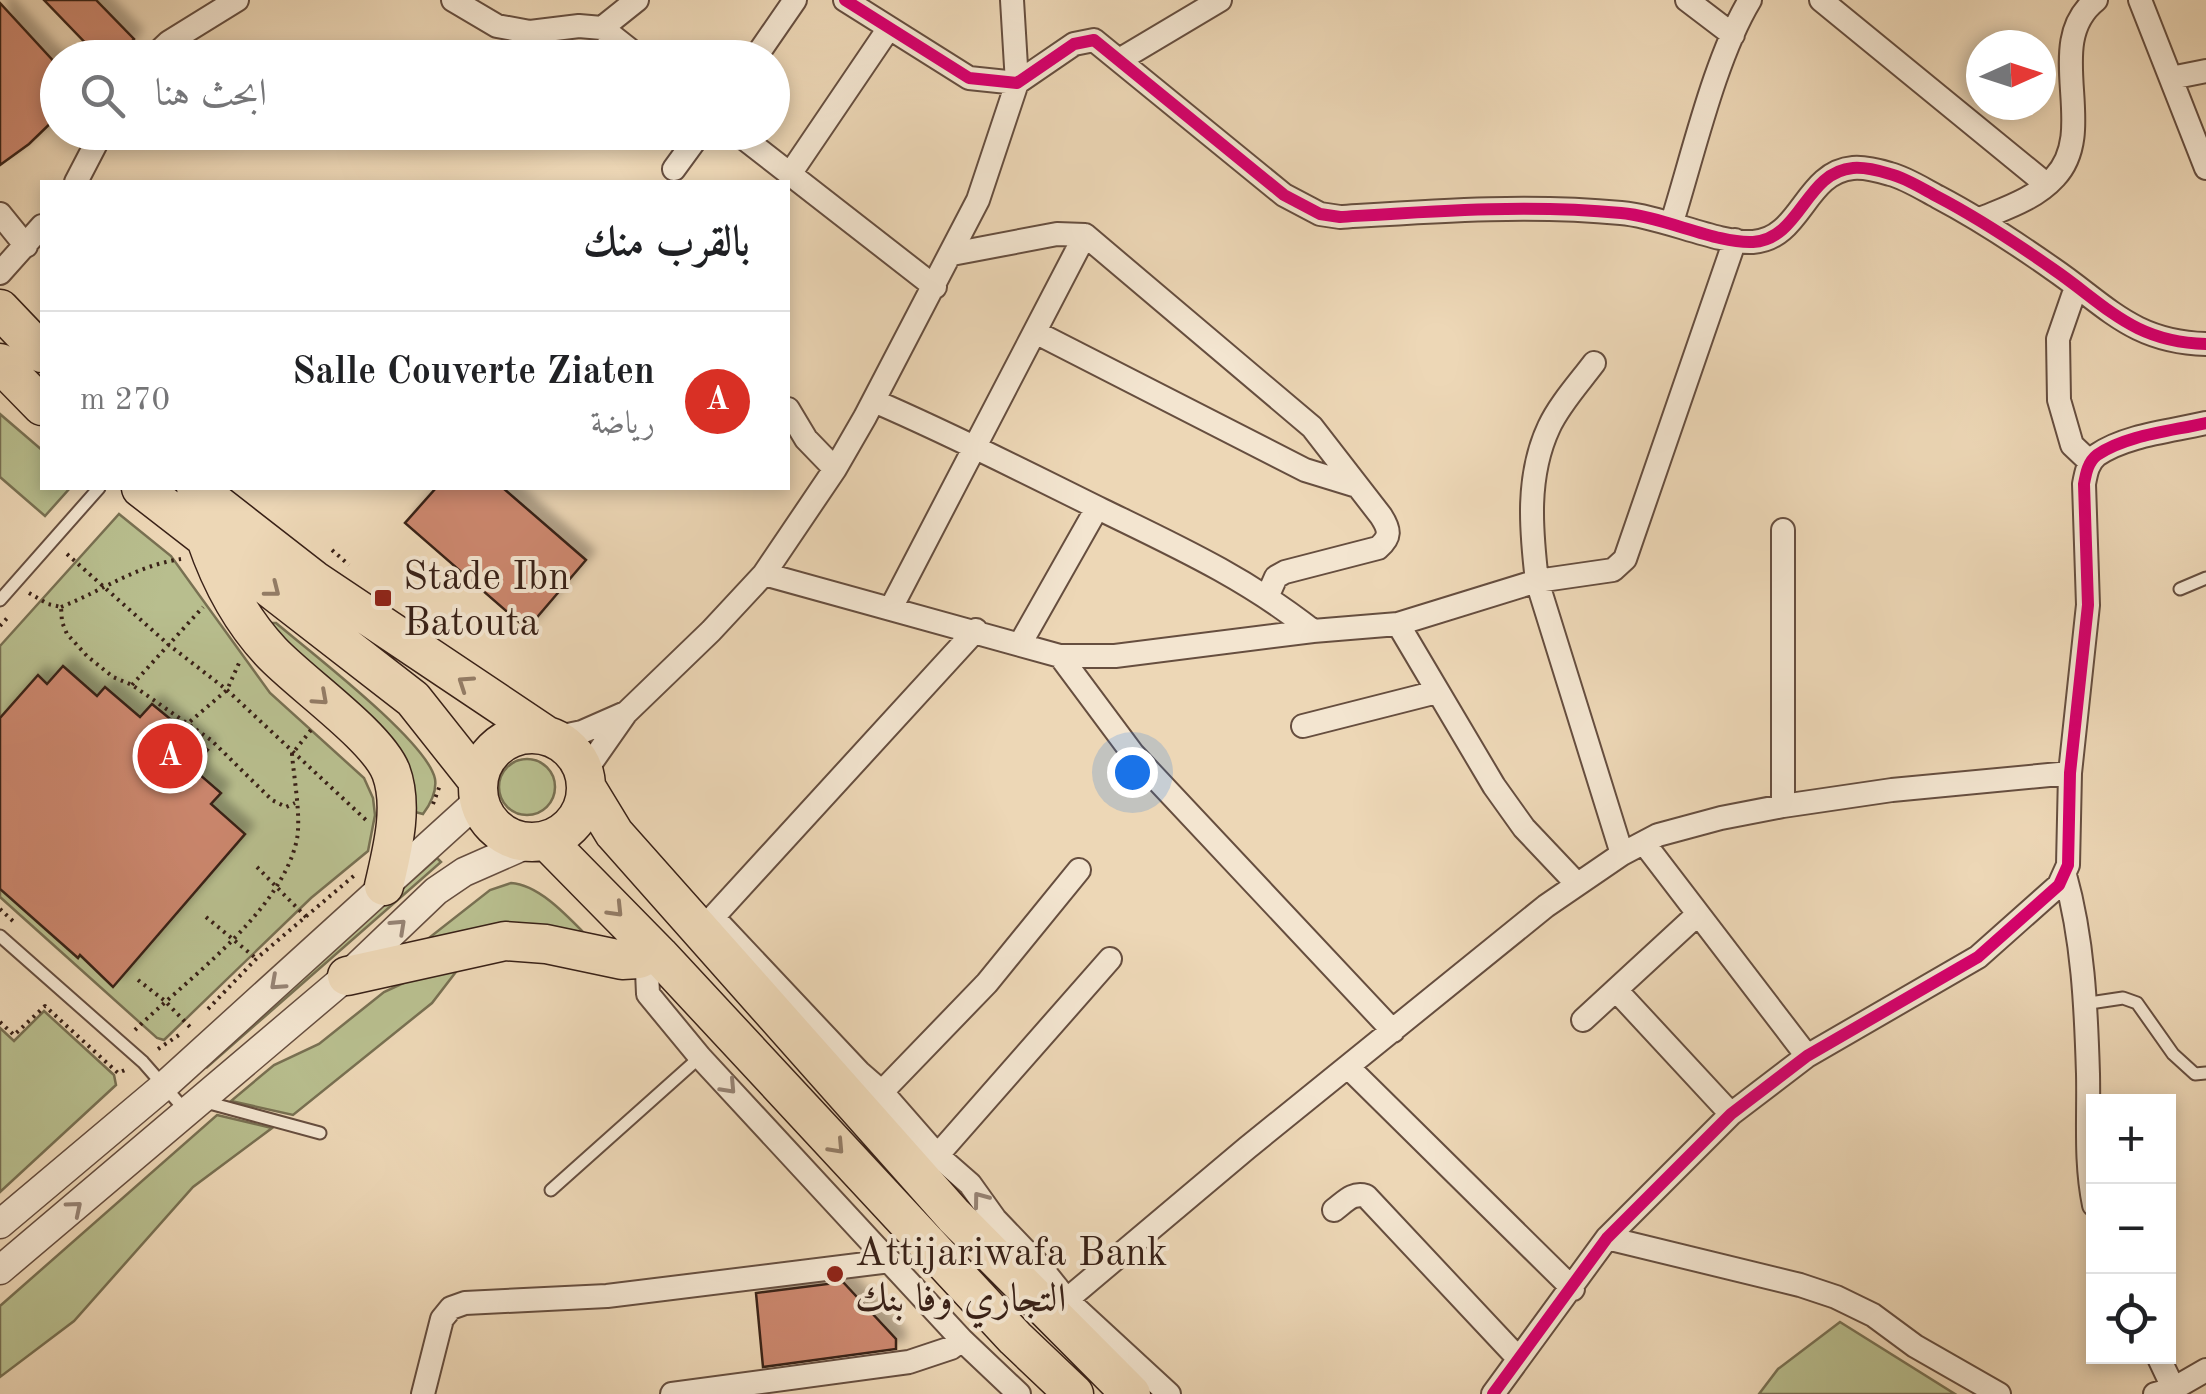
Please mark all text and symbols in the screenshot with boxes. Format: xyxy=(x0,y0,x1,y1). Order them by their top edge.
north arrow xyxy=(1966,30,2056,120)
search box xyxy=(40,40,790,150)
icon: search xyxy=(75,68,130,123)
text: ابحث هنا xyxy=(155,76,267,114)
text: بالقرب منك xyxy=(583,223,750,265)
text: Salle Couverte Ziaten xyxy=(292,354,655,392)
text: 270 m xyxy=(80,385,170,417)
text: A xyxy=(705,385,730,417)
text: رياضة xyxy=(590,409,655,441)
place label: Stade Ibn Batouta xyxy=(403,559,570,645)
one-way arrow xyxy=(262,579,280,596)
marker: Stade Ibn Batouta xyxy=(372,587,394,609)
one-way arrow xyxy=(458,677,477,695)
one-way arrow xyxy=(309,687,328,705)
pin: A xyxy=(138,718,202,794)
your location xyxy=(1107,747,1158,798)
one-way arrow xyxy=(604,898,622,916)
one-way arrow xyxy=(387,920,406,938)
one-way arrow xyxy=(270,971,289,989)
one-way arrow xyxy=(717,1076,735,1094)
map controls xyxy=(2086,1094,2176,1364)
button: + xyxy=(2086,1094,2176,1184)
one-way arrow xyxy=(825,1135,843,1154)
button: − xyxy=(2086,1184,2176,1274)
one-way arrow xyxy=(975,1192,992,1210)
one-way arrow xyxy=(63,1201,81,1219)
place label: Attijariwafa Bank التجاري وفا بنك xyxy=(855,1235,1168,1329)
marker: Attijariwafa Bank التجاري وفا بنك xyxy=(824,1263,846,1285)
button: locate xyxy=(2086,1274,2176,1364)

